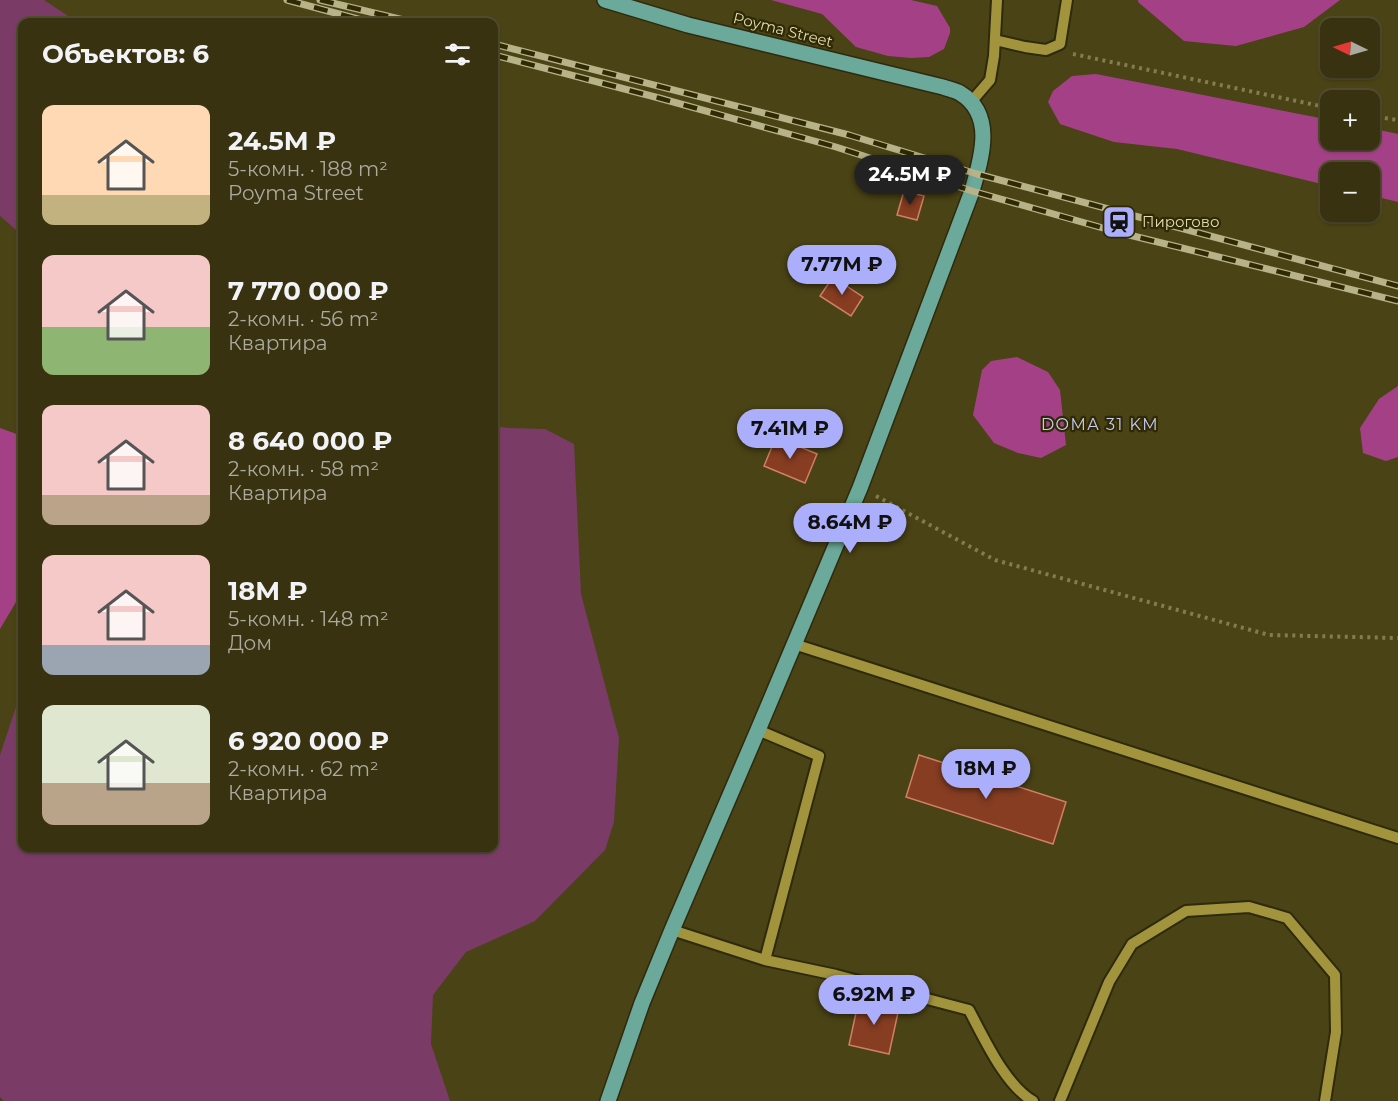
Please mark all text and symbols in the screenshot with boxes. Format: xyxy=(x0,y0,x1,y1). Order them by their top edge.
street label: Poyma Street xyxy=(731,8,835,51)
north arrow xyxy=(1320,18,1380,78)
map controls xyxy=(1320,18,1380,222)
text: Объектов: 6 xyxy=(42,38,209,70)
icon: filters xyxy=(441,38,474,71)
button: + xyxy=(1320,90,1380,150)
text: 24.5M ₽ xyxy=(228,125,336,157)
icon: home xyxy=(90,129,162,201)
pin: 24.5M ₽ xyxy=(855,155,965,206)
text: 5-комн. · 188 m² xyxy=(228,157,388,181)
text: 24.5M ₽ xyxy=(868,162,952,186)
button: − xyxy=(1320,162,1380,222)
text: Poyma Street xyxy=(228,181,364,205)
station icon: Пирогово xyxy=(1101,204,1137,240)
place label: Пирогово xyxy=(1142,212,1220,231)
pin: 7.77M ₽ xyxy=(787,245,897,296)
text: 7.77M ₽ xyxy=(801,252,883,276)
text: 7 770 000 ₽ xyxy=(228,275,389,307)
icon: home xyxy=(90,279,162,351)
text: 2-комн. · 56 m² xyxy=(228,307,378,331)
text: Квартира xyxy=(228,331,328,355)
pin: 7.41M ₽ xyxy=(735,409,845,460)
district label: DOMA 31 KM xyxy=(1041,415,1159,434)
text: 7.41M ₽ xyxy=(751,416,829,440)
text: 8 640 000 ₽ xyxy=(228,425,393,457)
icon: home xyxy=(90,429,162,501)
text: 2-комн. · 58 m² xyxy=(228,457,379,481)
text: Квартира xyxy=(228,481,328,505)
pin: 8.64M ₽ xyxy=(795,503,905,554)
text: 8.64M ₽ xyxy=(807,510,893,534)
text: 18M ₽ xyxy=(228,575,308,607)
icon: home xyxy=(90,579,162,651)
text: 5-комн. · 148 m² xyxy=(228,607,388,631)
text: Дом xyxy=(228,631,272,655)
text: 6 920 000 ₽ xyxy=(228,725,389,757)
icon: home xyxy=(90,729,162,801)
pin: 18M ₽ xyxy=(944,749,1028,800)
text: 18M ₽ xyxy=(955,756,1017,780)
text: 2-комн. · 62 m² xyxy=(228,757,379,781)
text: Квартира xyxy=(228,781,328,805)
pin: 6.92M ₽ xyxy=(819,975,929,1026)
text: 6.92M ₽ xyxy=(833,982,915,1006)

